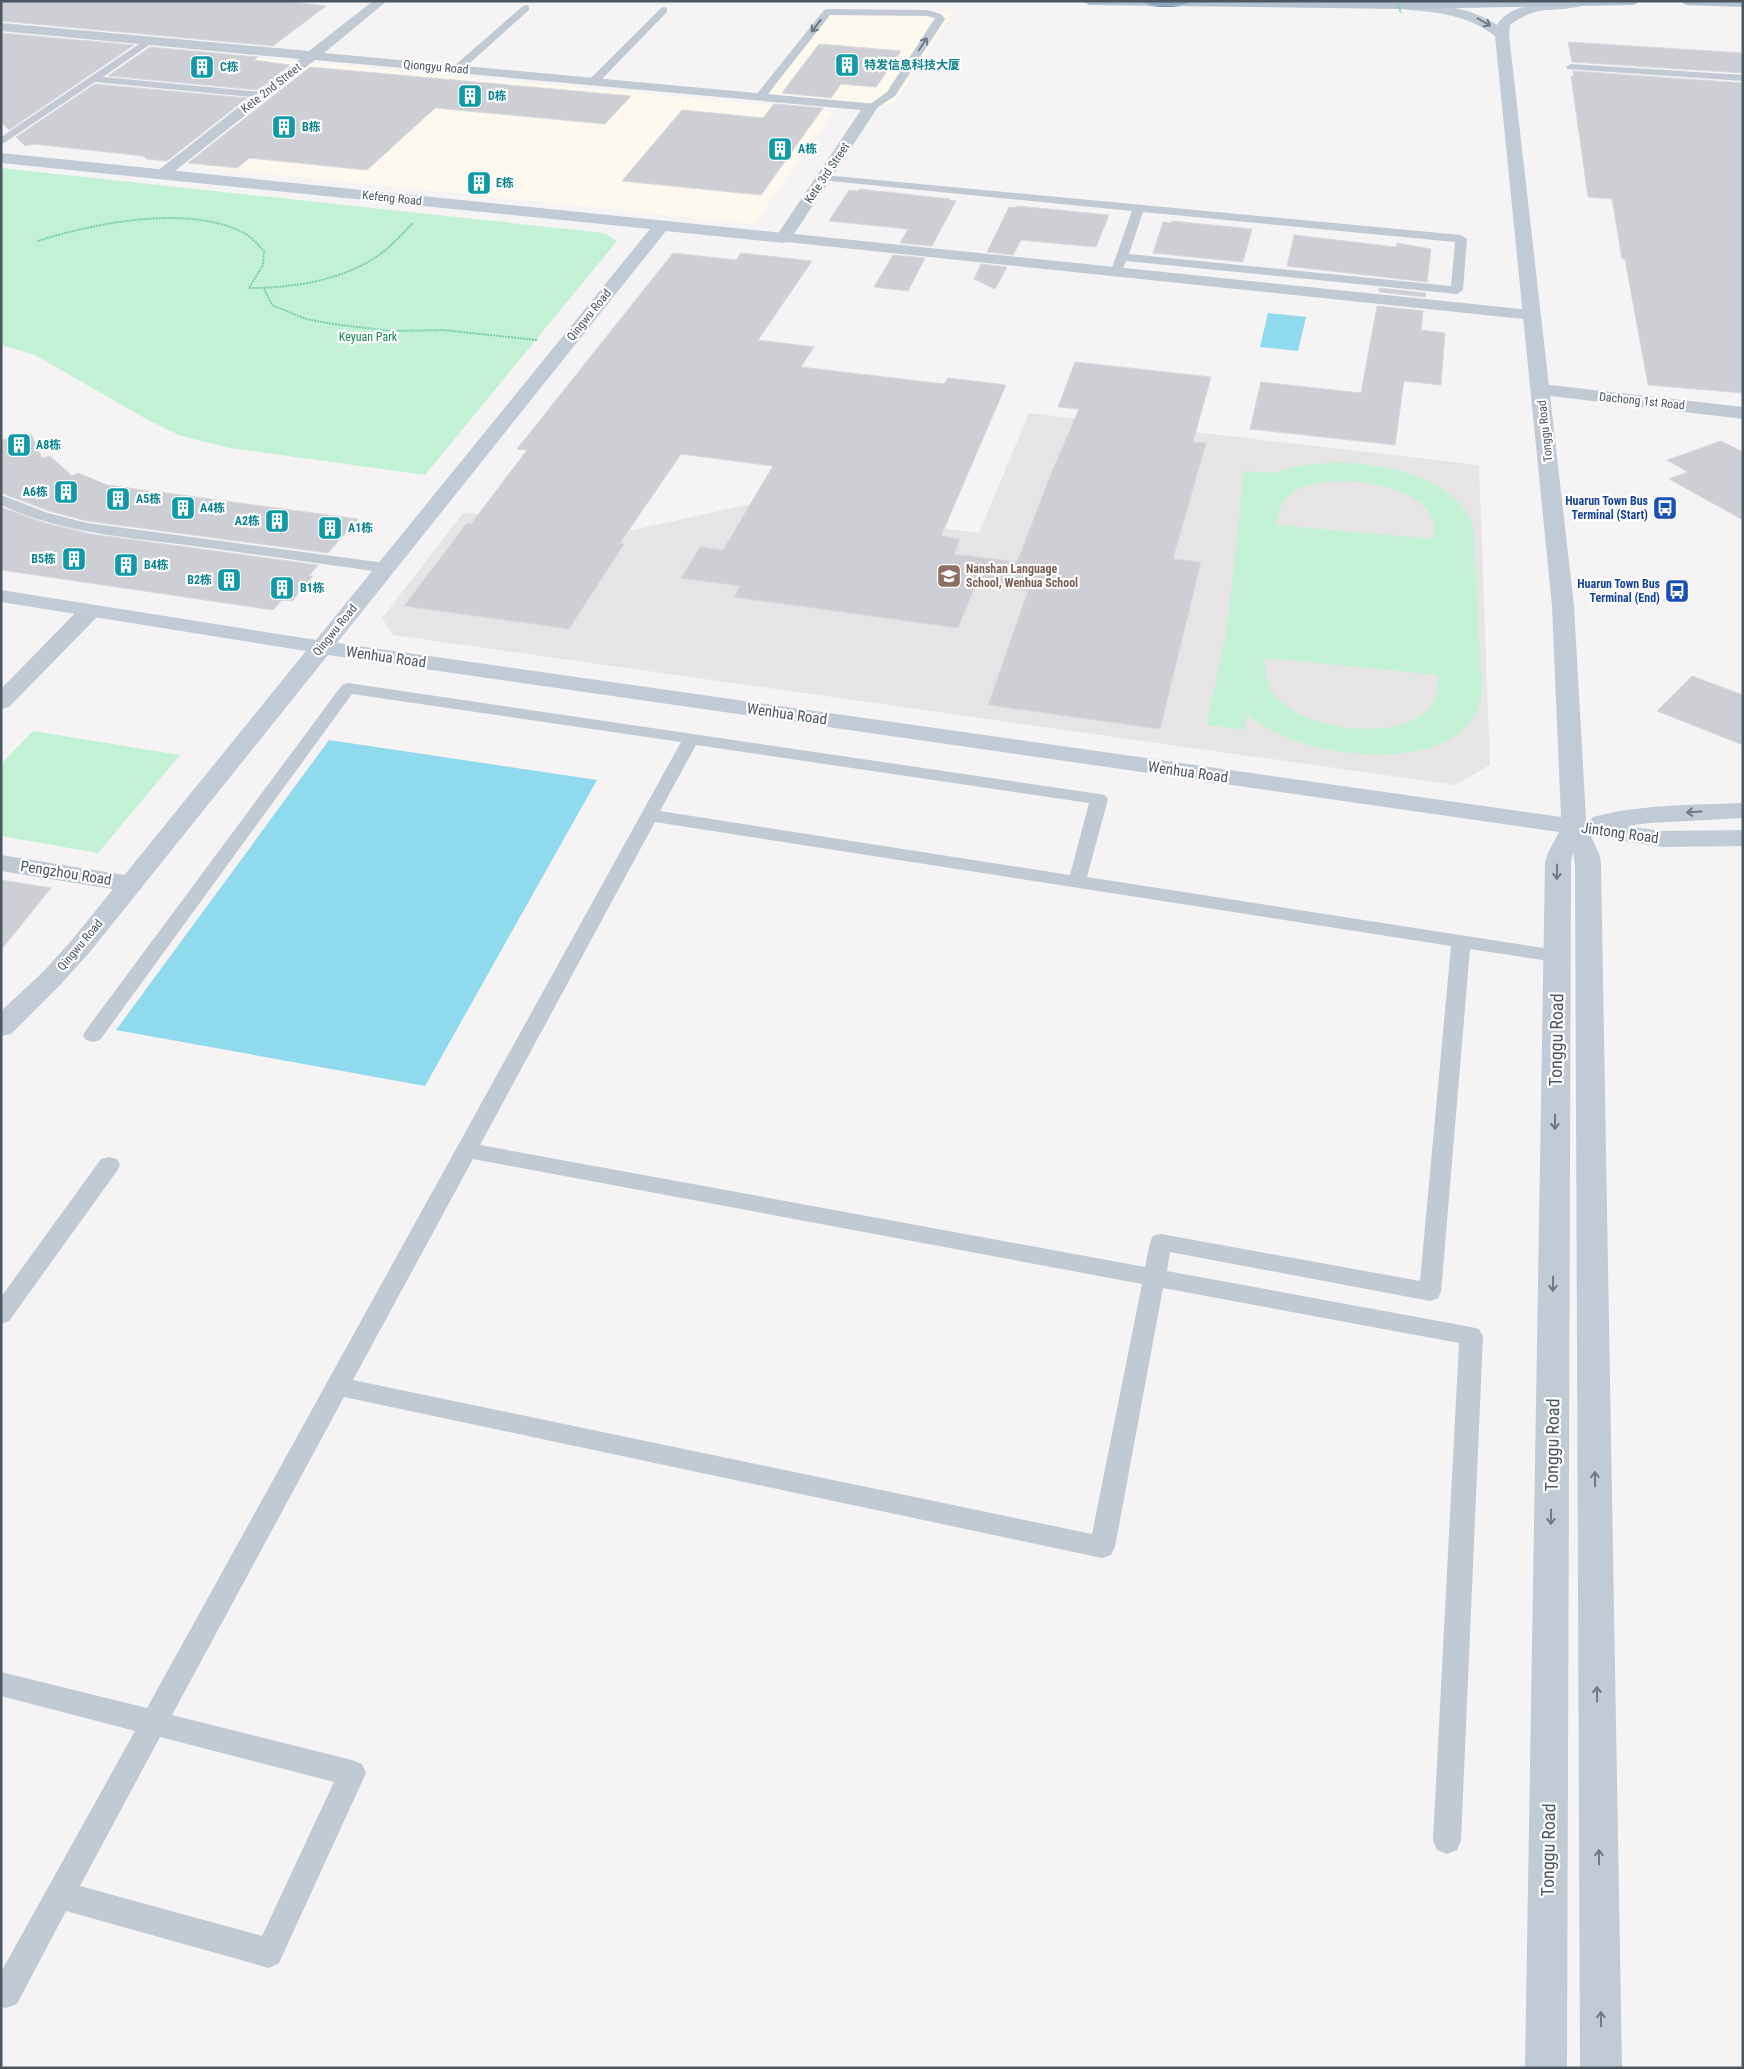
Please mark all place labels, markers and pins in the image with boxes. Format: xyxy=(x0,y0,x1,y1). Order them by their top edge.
building icon: 特发信息科技大厦 xyxy=(834,52,860,78)
building icon: C栋 xyxy=(189,54,215,80)
place label: 特发信息科技大厦 xyxy=(864,58,960,72)
place label: C栋 xyxy=(220,60,239,74)
building icon: D栋 xyxy=(457,83,483,109)
place label: D栋 xyxy=(488,89,507,103)
building icon: B栋 xyxy=(271,114,297,140)
place label: B栋 xyxy=(302,120,321,134)
building icon: A栋 xyxy=(767,136,793,162)
place label: A栋 xyxy=(798,142,817,156)
building icon: E栋 xyxy=(466,170,492,196)
place label: E栋 xyxy=(496,176,514,190)
building icon: A8栋 xyxy=(6,432,32,458)
place label: A8栋 xyxy=(36,438,61,452)
building icon: A6栋 xyxy=(53,479,79,505)
place label: A6栋 xyxy=(23,485,48,499)
building icon: A5栋 xyxy=(105,486,131,512)
place label: A5栋 xyxy=(136,492,161,506)
place label: Huarun Town Bus Terminal (Start) xyxy=(1565,494,1649,522)
building icon: A4栋 xyxy=(170,495,196,521)
bus stop icon: Huarun Town Bus Terminal (Start) xyxy=(1652,495,1678,521)
place label: A4栋 xyxy=(200,501,225,515)
building icon: A2栋 xyxy=(264,508,290,534)
place label: A2栋 xyxy=(235,514,260,528)
building icon: A1栋 xyxy=(317,515,343,541)
place label: A1栋 xyxy=(348,521,373,535)
building icon: B5栋 xyxy=(61,546,87,572)
place label: B5栋 xyxy=(31,552,56,566)
building icon: B4栋 xyxy=(113,552,139,578)
place label: B4栋 xyxy=(144,558,169,572)
place label: Nanshan Language School, Wenhua School xyxy=(966,562,1078,590)
school or university icon: Nanshan Language School, Wenhua School xyxy=(936,563,962,589)
building icon: B2栋 xyxy=(216,567,242,593)
place label: B2栋 xyxy=(187,573,212,587)
building icon: B1栋 xyxy=(269,575,295,601)
place label: Huarun Town Bus Terminal (End) xyxy=(1577,577,1661,605)
bus stop icon: Huarun Town Bus Terminal (End) xyxy=(1664,578,1690,604)
place label: B1栋 xyxy=(300,581,325,595)

